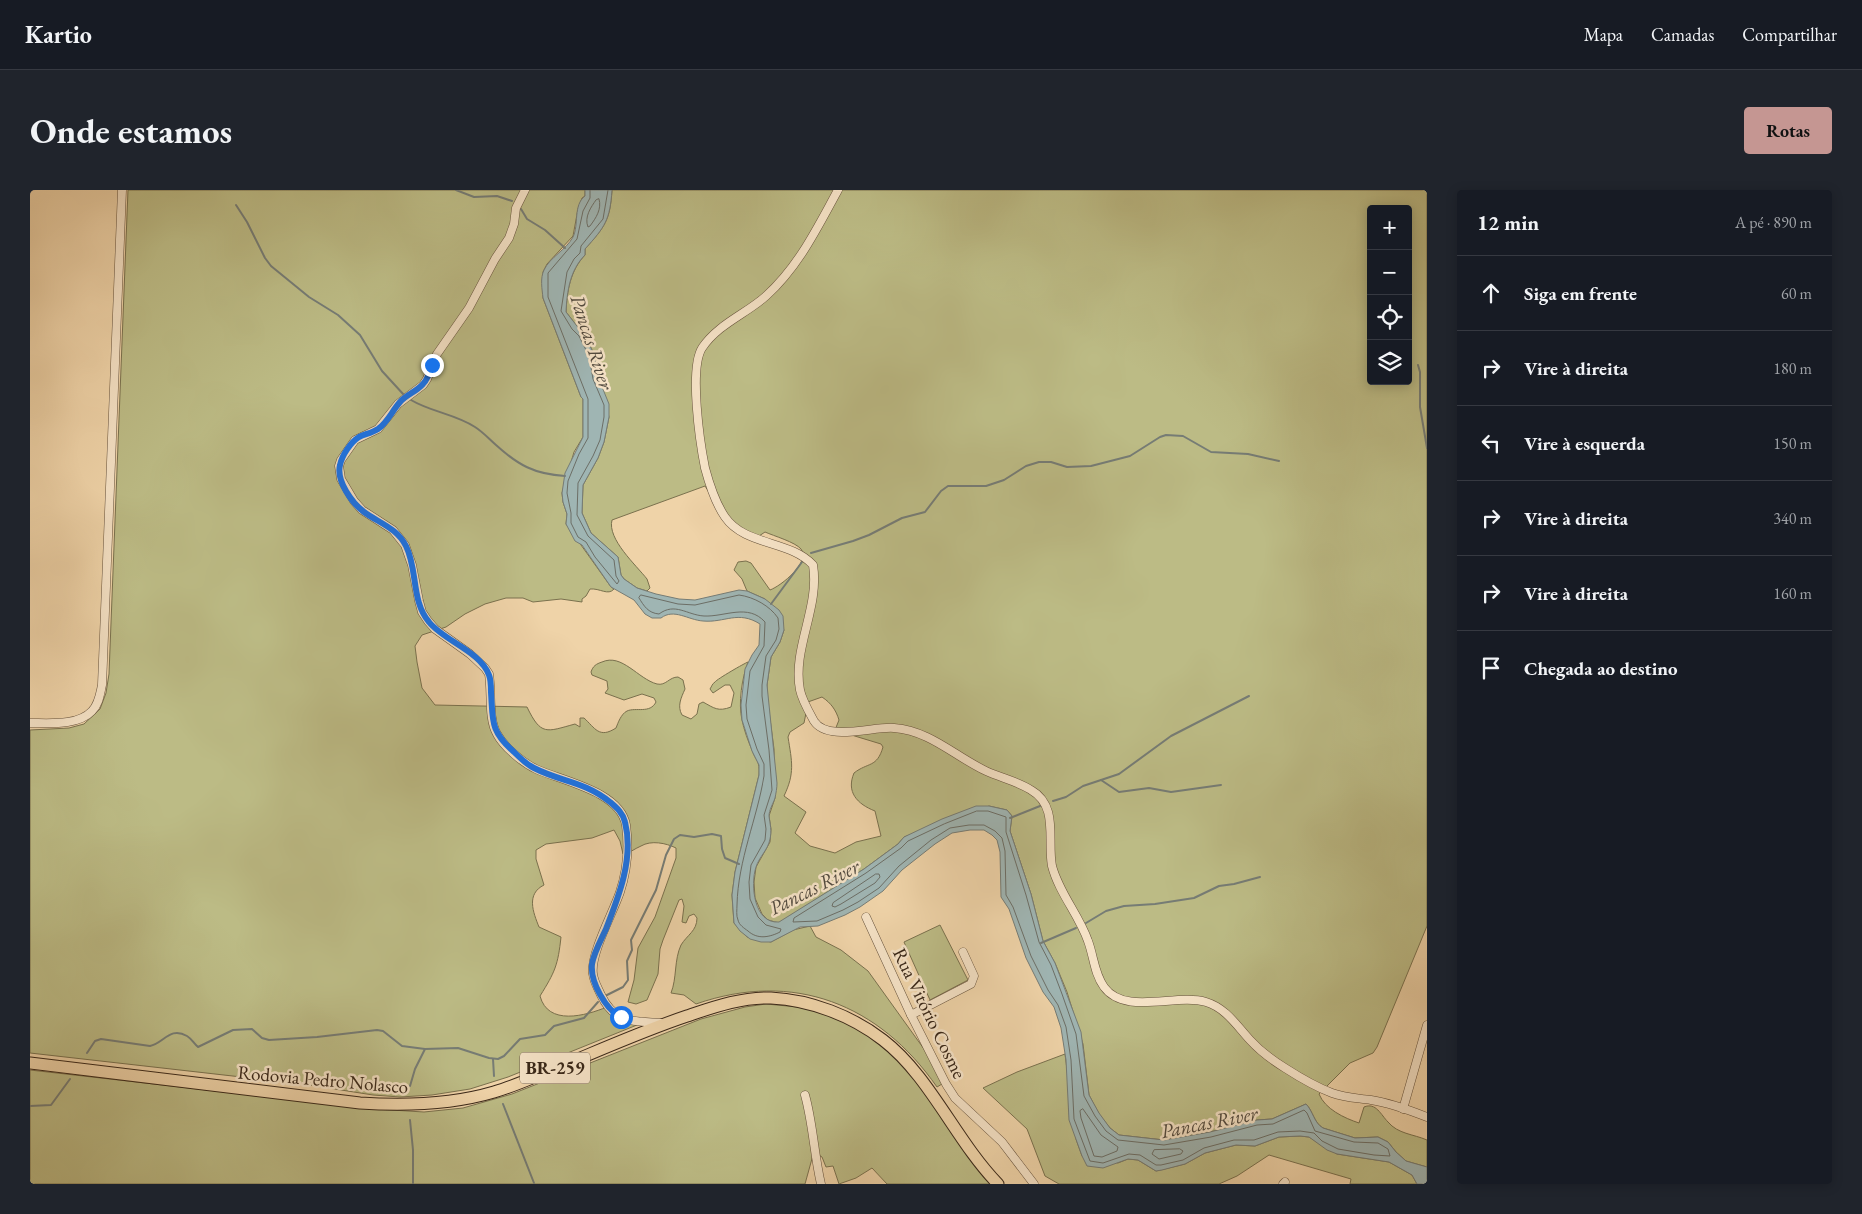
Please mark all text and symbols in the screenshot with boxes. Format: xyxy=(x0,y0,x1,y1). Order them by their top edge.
text: Kartio xyxy=(25,19,92,50)
text: Mapa xyxy=(1584,23,1623,46)
text: Camadas xyxy=(1651,23,1714,46)
text: Compartilhar xyxy=(1742,23,1837,46)
button: Rotas xyxy=(1744,107,1832,154)
text: Onde estamos xyxy=(30,108,232,153)
map controls xyxy=(1367,205,1412,385)
button: + xyxy=(1367,205,1412,250)
text: 12 min xyxy=(1477,209,1539,236)
text: A pé · 890 m xyxy=(1735,212,1812,233)
button: − xyxy=(1367,250,1412,295)
icon: ahead xyxy=(1477,279,1505,307)
text: Siga em frente xyxy=(1524,281,1637,306)
text: 60 m xyxy=(1781,283,1812,304)
water label: Pancas River xyxy=(564,291,620,394)
button: locate xyxy=(1367,295,1412,340)
button: layers xyxy=(1367,340,1412,385)
route end xyxy=(421,354,444,377)
icon: right xyxy=(1477,354,1505,382)
text: Vire à direita xyxy=(1524,356,1628,381)
text: 180 m xyxy=(1773,358,1812,379)
icon: left xyxy=(1477,429,1505,457)
text: Vire à esquerda xyxy=(1524,431,1645,456)
text: 150 m xyxy=(1773,433,1812,454)
icon: right xyxy=(1477,504,1505,532)
text: Vire à direita xyxy=(1524,506,1628,531)
text: 340 m xyxy=(1773,508,1812,529)
icon: right xyxy=(1477,579,1505,607)
text: Vire à direita xyxy=(1524,581,1628,606)
text: 160 m xyxy=(1773,583,1812,604)
icon: arrive xyxy=(1477,654,1505,682)
text: Chegada ao destino xyxy=(1524,656,1678,681)
water label: Pancas River xyxy=(764,852,865,921)
street label: Rua Vitório Cosme xyxy=(887,944,972,1083)
route start xyxy=(610,1006,633,1029)
road number: BR-259 xyxy=(520,1052,590,1084)
street label: Rodovia Pedro Nolasco xyxy=(237,1060,409,1099)
water label: Pancas River xyxy=(1158,1100,1261,1144)

